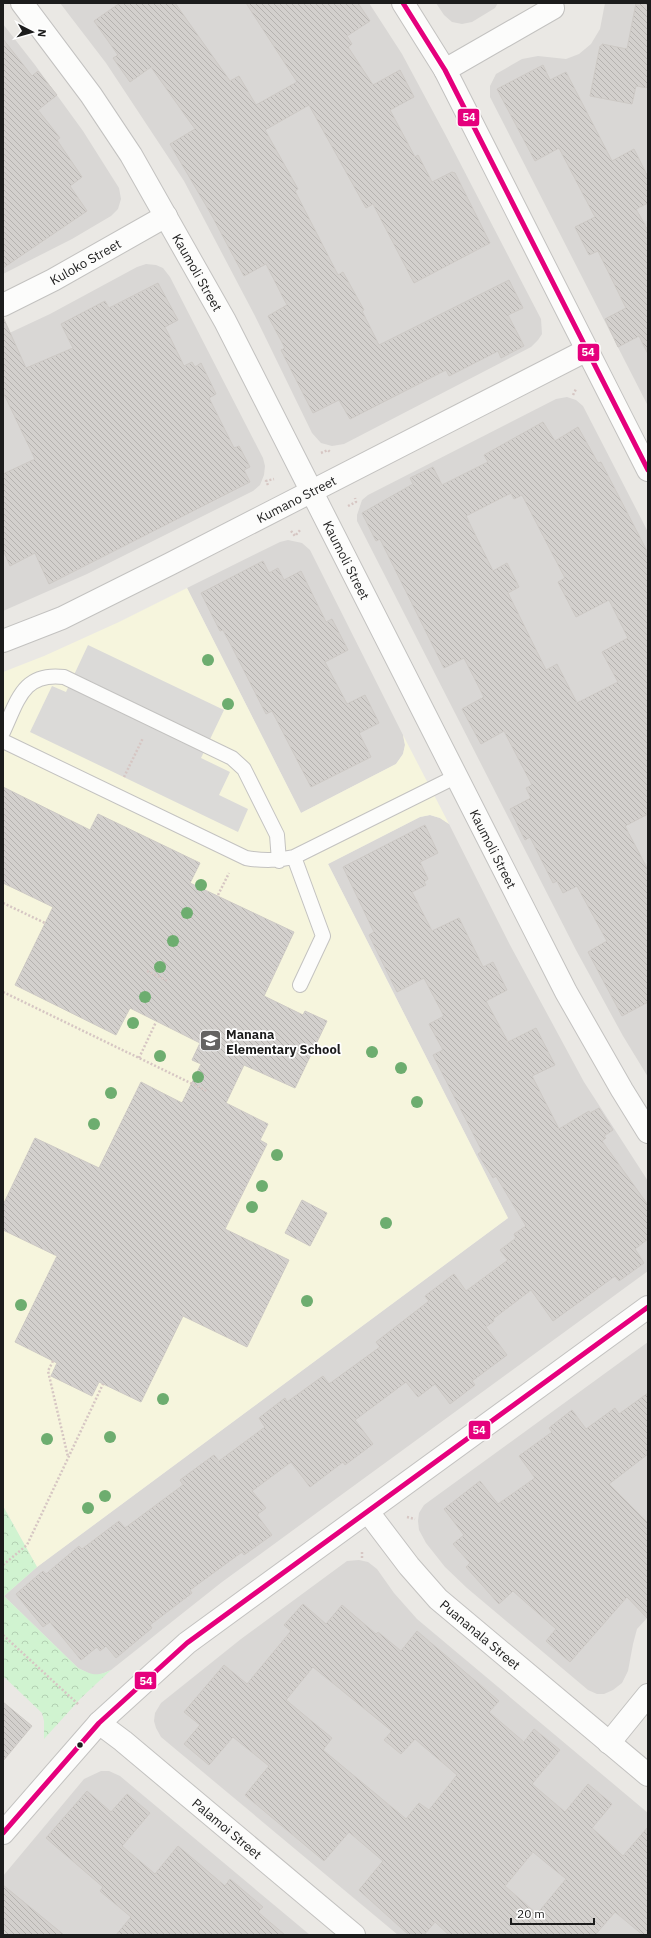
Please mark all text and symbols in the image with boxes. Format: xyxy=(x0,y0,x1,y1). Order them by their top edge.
north arrow xyxy=(12,12,52,52)
text: N xyxy=(35,28,49,38)
line badge: 54 xyxy=(457,108,480,127)
text: 54 xyxy=(462,110,476,124)
street label: Kaumoli Street xyxy=(168,231,226,315)
street label: Kuloko Street xyxy=(47,235,124,289)
line badge: 54 xyxy=(577,343,600,362)
text: 54 xyxy=(581,345,595,359)
street label: Kumano Street xyxy=(254,472,339,527)
street label: Kaumoli Street xyxy=(319,518,373,603)
street label: Kaumoli Street xyxy=(466,807,520,892)
place label: Manana Elementary School xyxy=(226,1026,341,1058)
school or university icon: Manana Elementary School xyxy=(197,1028,223,1054)
line badge: 54 xyxy=(468,1420,491,1440)
text: 54 xyxy=(472,1423,486,1437)
street label: Puananala Street xyxy=(436,1596,524,1674)
line badge: 54 xyxy=(134,1671,157,1690)
text: 54 xyxy=(139,1674,153,1688)
unlabelled marker xyxy=(75,1740,85,1750)
street label: Palamoi Street xyxy=(188,1795,265,1863)
scale bar xyxy=(511,1900,594,1926)
text: 20 m xyxy=(517,1906,545,1921)

